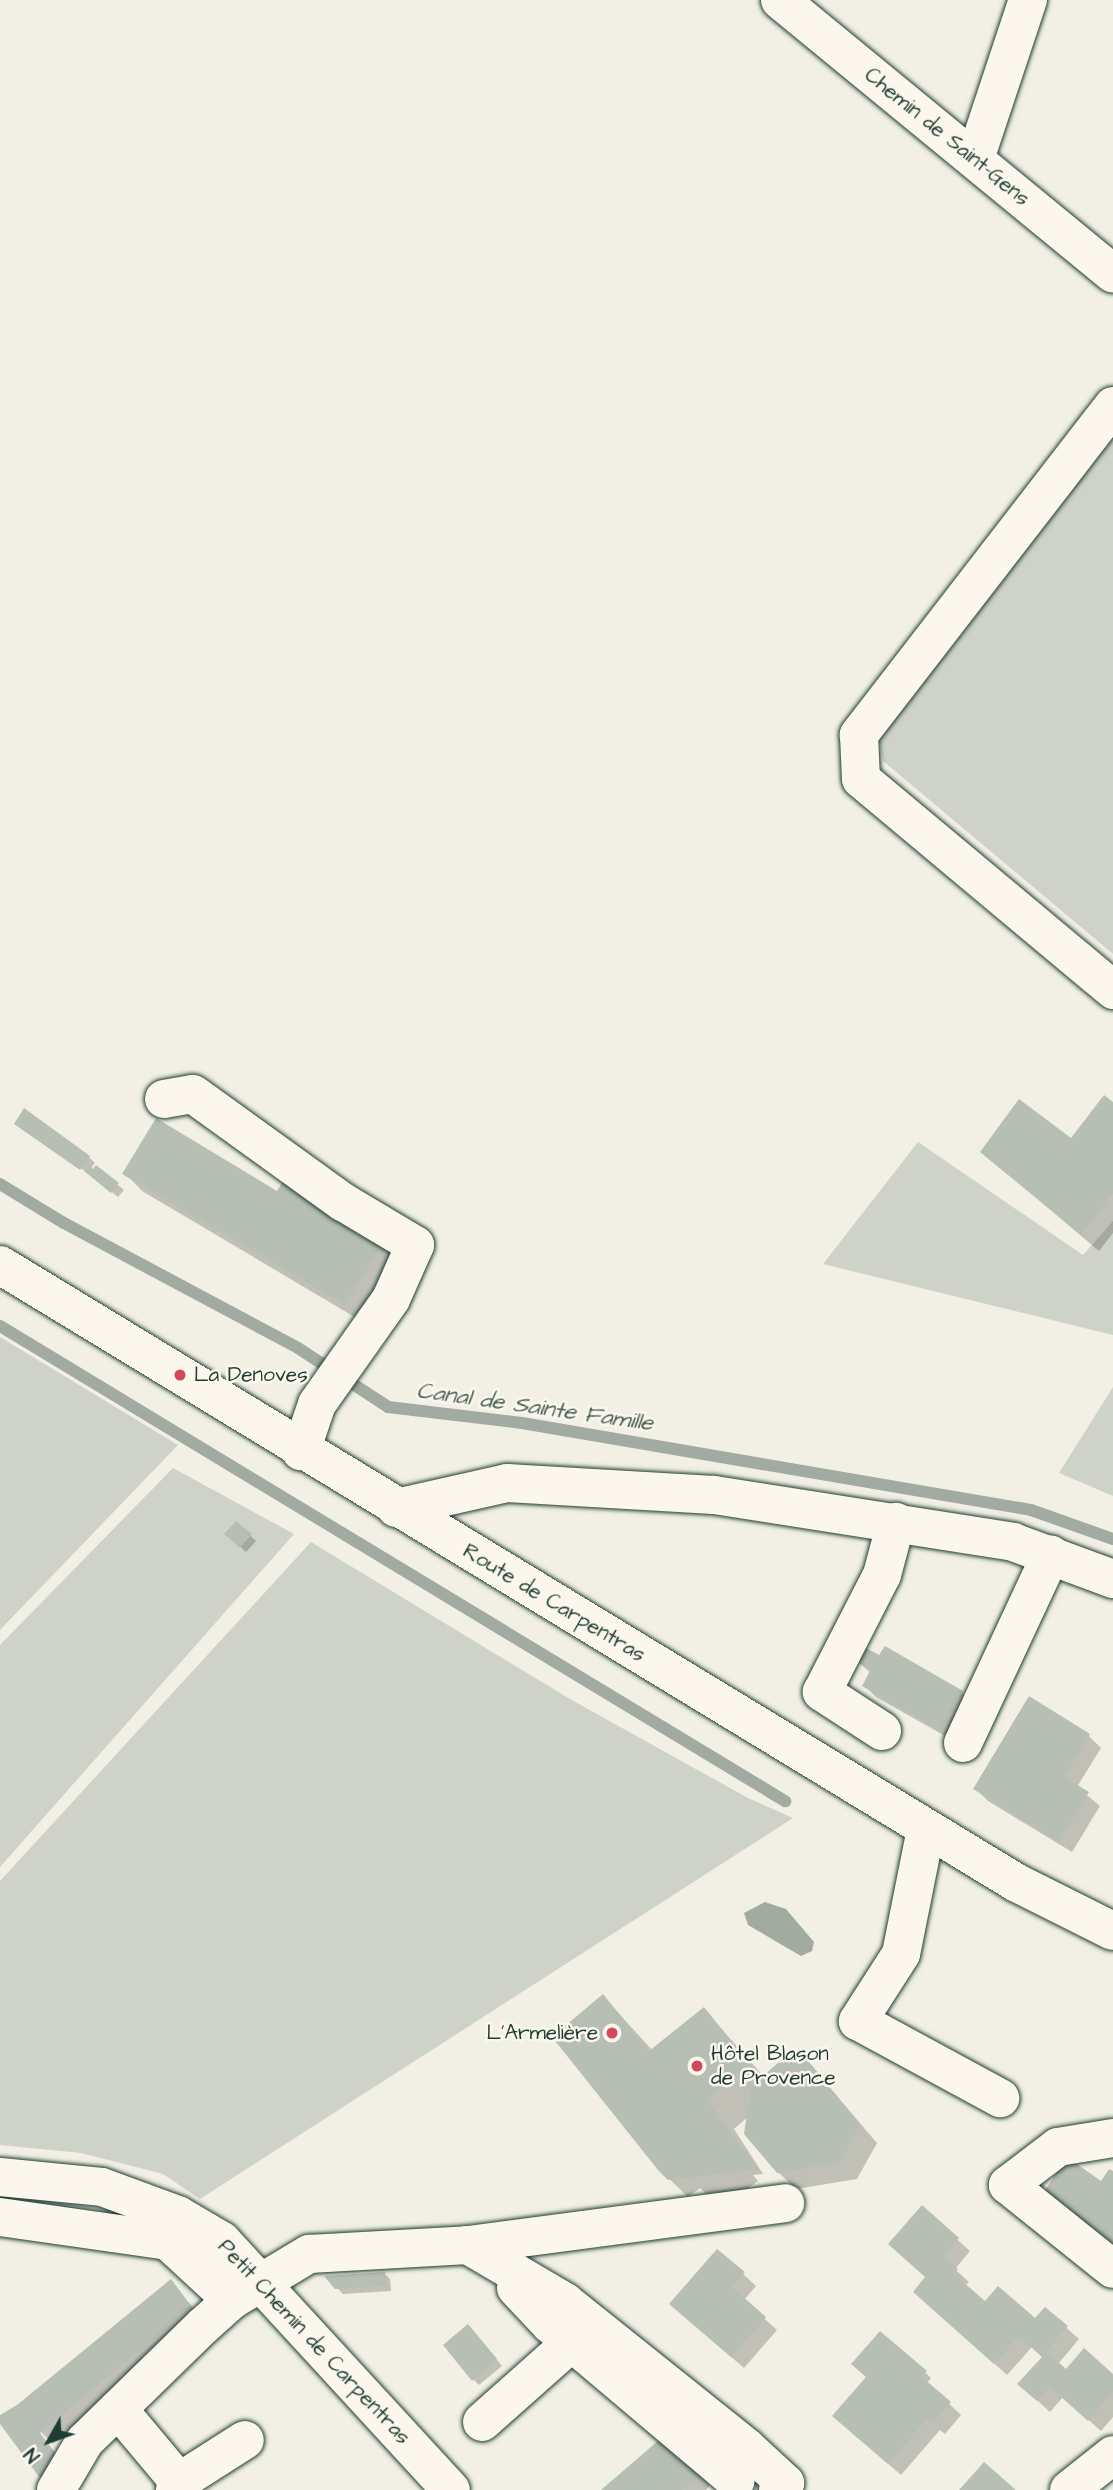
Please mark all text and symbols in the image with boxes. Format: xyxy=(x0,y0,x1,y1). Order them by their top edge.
street label: Chemin de Saint-Gens xyxy=(859,63,1035,211)
place label: La Denoves xyxy=(194,1362,308,1388)
marker: La Denoves xyxy=(172,1367,188,1383)
water label: Canal de Sainte Famille xyxy=(415,1377,655,1437)
street label: Route de Carpentras xyxy=(458,1539,650,1667)
place label: L'Armelière xyxy=(487,2020,598,2046)
marker: L'Armelière xyxy=(604,2025,620,2041)
place label: Hôtel Blason de Provence xyxy=(711,2041,836,2091)
marker: Hôtel Blason de Provence xyxy=(689,2058,705,2074)
street label: Petit Chemin de Carpentras xyxy=(212,2234,416,2450)
north arrow xyxy=(14,2406,84,2476)
text: N xyxy=(18,2442,47,2468)

